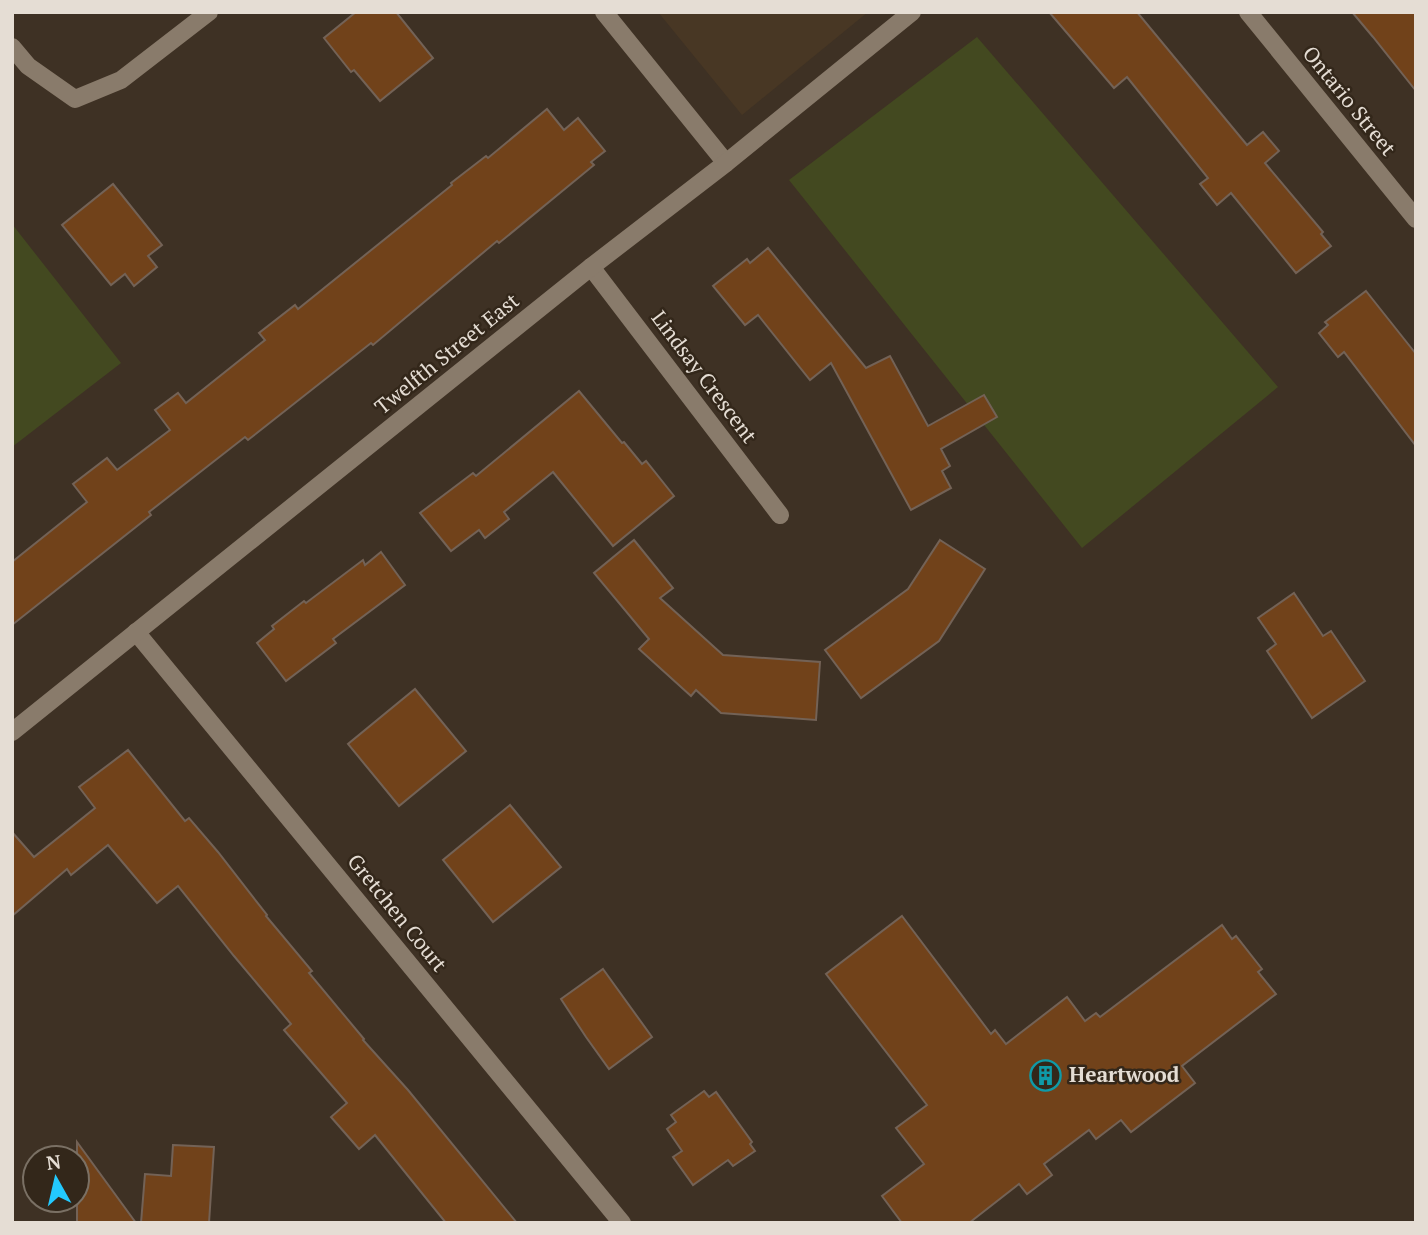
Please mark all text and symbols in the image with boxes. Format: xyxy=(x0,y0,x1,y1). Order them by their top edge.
street label: Ontario Street xyxy=(1297,40,1403,161)
street label: Twelfth Street East xyxy=(368,286,524,420)
street label: Lindsay Crescent xyxy=(646,305,764,448)
street label: Gretchen Court xyxy=(342,848,454,977)
building icon: Heartwood xyxy=(1029,1058,1063,1092)
place label: Heartwood xyxy=(1069,1060,1180,1088)
north arrow xyxy=(21,1144,91,1214)
text: N xyxy=(45,1148,63,1175)

